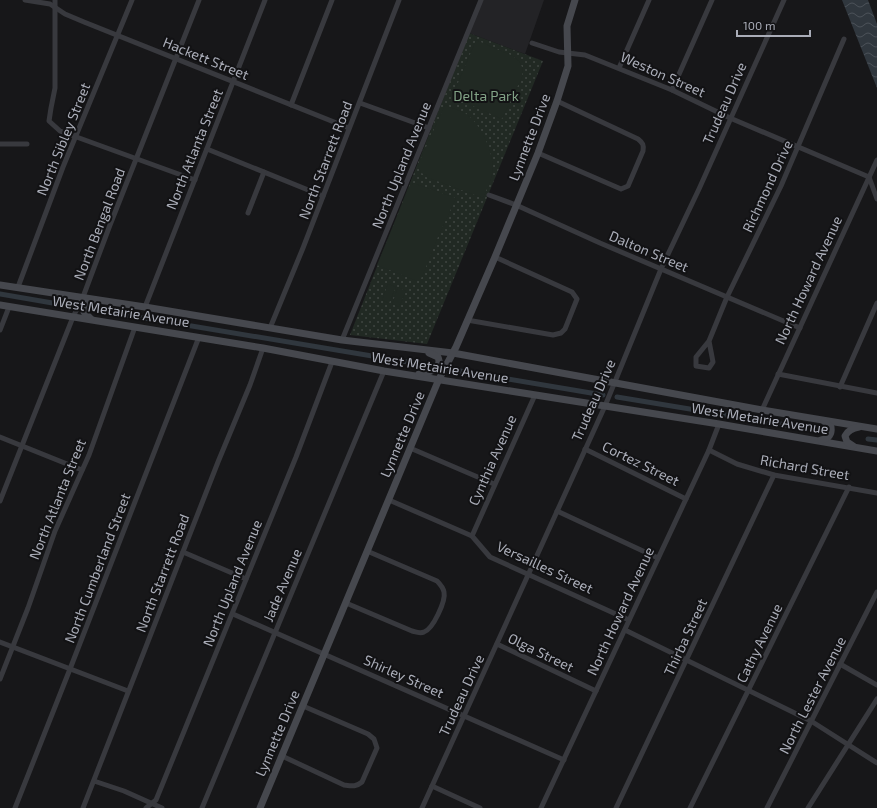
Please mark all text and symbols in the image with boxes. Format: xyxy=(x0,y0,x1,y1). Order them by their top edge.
scale bar xyxy=(737,12,810,38)
text: 100 m xyxy=(743,18,775,32)
street label: Hackett Street xyxy=(161,33,251,83)
street label: Weston Street xyxy=(618,48,708,100)
street label: Trudeau Drive xyxy=(698,59,750,147)
street label: North Sibley Street xyxy=(33,80,93,198)
street label: North Atlanta Street xyxy=(162,86,226,212)
park label: Delta Park xyxy=(453,87,519,104)
street label: Lynnette Drive xyxy=(505,91,553,183)
street label: North Starrett Road xyxy=(295,98,355,222)
street label: North Upland Avenue xyxy=(368,99,434,231)
street label: Richmond Drive xyxy=(738,137,796,235)
street label: North Bengal Road xyxy=(70,165,128,283)
street label: North Howard Avenue xyxy=(771,213,845,347)
street label: Dalton Street xyxy=(607,227,691,275)
street label: West Metairie Avenue xyxy=(51,292,191,330)
street label: West Metairie Avenue xyxy=(370,348,510,386)
street label: Trudeau Drive xyxy=(567,356,619,444)
street label: Lynnette Drive xyxy=(376,388,428,480)
street label: West Metairie Avenue xyxy=(690,399,830,437)
street label: Cynthia Avenue xyxy=(464,412,520,508)
street label: North Atlanta Street xyxy=(25,436,89,562)
street label: Cortez Street xyxy=(600,437,682,489)
street label: Richard Street xyxy=(759,451,851,483)
street label: North Cumberland Street xyxy=(61,491,133,645)
street label: North Starrett Road xyxy=(132,511,192,635)
street label: North Upland Avenue xyxy=(199,517,265,649)
street label: Versailles Street xyxy=(494,537,596,597)
street label: North Howard Avenue xyxy=(583,544,657,678)
street label: Jade Avenue xyxy=(259,546,305,624)
street label: Thirba Street xyxy=(660,596,710,678)
street label: Cathy Avenue xyxy=(733,601,785,685)
street label: Olga Street xyxy=(505,629,577,675)
street label: North Lester Avenue xyxy=(775,633,849,757)
street label: Shirley Street xyxy=(361,651,447,701)
street label: Trudeau Drive xyxy=(435,652,487,738)
street label: Lynnette Drive xyxy=(251,687,303,779)

